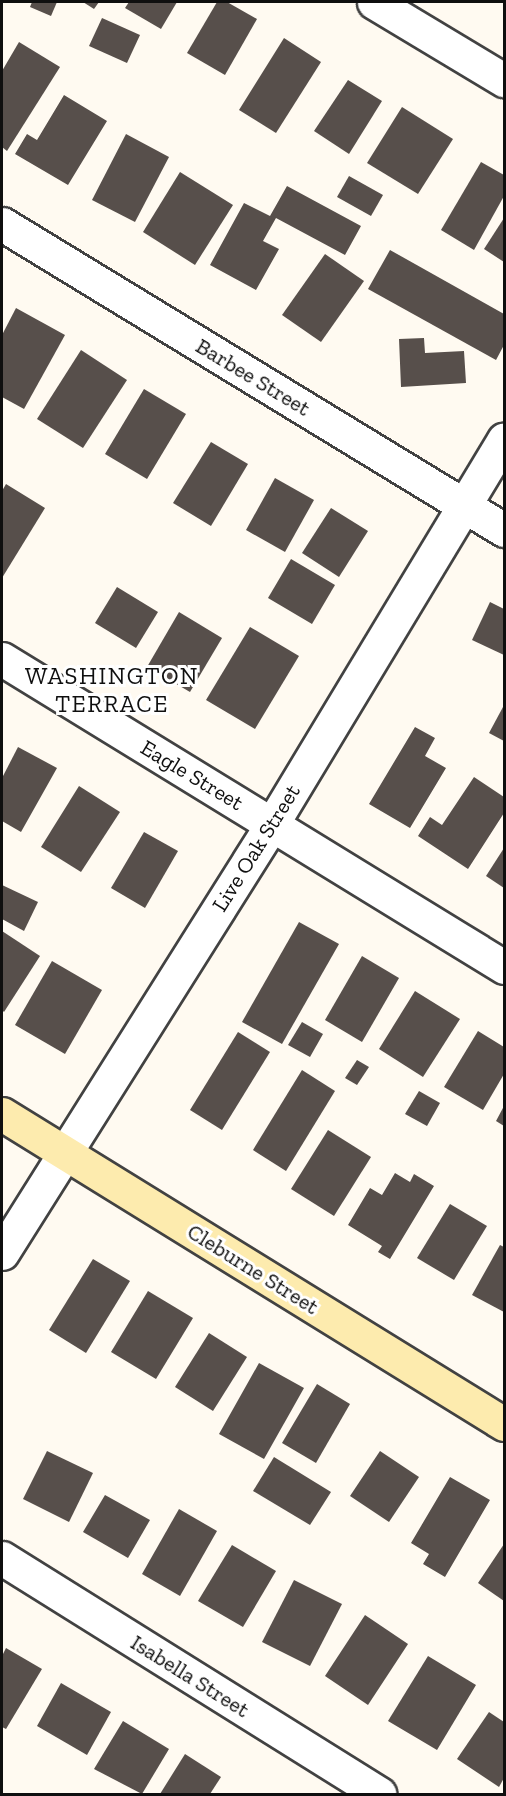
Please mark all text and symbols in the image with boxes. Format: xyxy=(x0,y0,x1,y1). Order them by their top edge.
street label: Barbee Street xyxy=(191,333,315,421)
district label: WASHINGTON TERRACE xyxy=(25,662,199,718)
street label: Eagle Street xyxy=(136,734,248,816)
street label: Live Oak Street xyxy=(206,780,306,916)
street label: Cleburne Street xyxy=(183,1218,323,1320)
street label: Isabella Street xyxy=(126,1629,254,1723)

